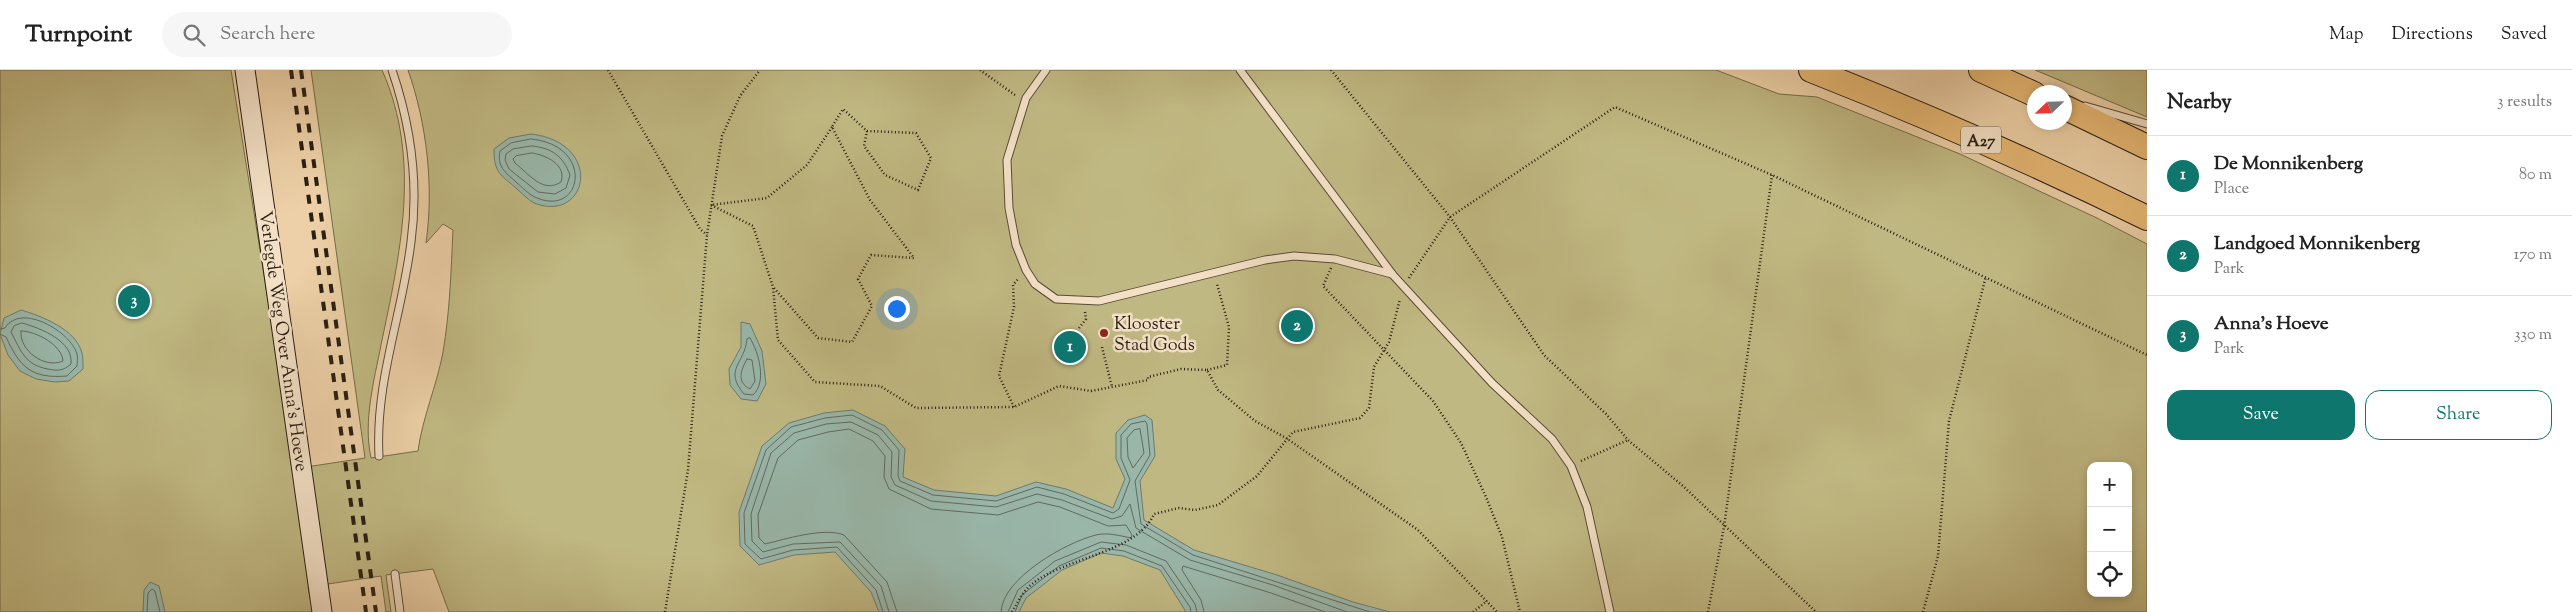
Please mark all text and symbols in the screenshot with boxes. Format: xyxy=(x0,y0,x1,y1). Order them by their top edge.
search box xyxy=(162,12,512,57)
text: Turnpoint xyxy=(25,18,132,52)
icon: search xyxy=(180,21,208,49)
text: Search here xyxy=(220,21,315,48)
text: Map xyxy=(2329,22,2364,48)
text: Directions xyxy=(2392,22,2473,48)
text: Saved xyxy=(2501,22,2547,48)
north arrow xyxy=(2027,85,2072,130)
text: Nearby xyxy=(2167,88,2232,118)
text: 3 results xyxy=(2497,91,2552,114)
road number: A27 xyxy=(1961,126,2001,154)
text: De Monnikenberg xyxy=(2214,151,2363,178)
text: 1 xyxy=(2180,164,2186,187)
text: 80 m xyxy=(2519,164,2552,187)
text: Place xyxy=(2214,178,2249,201)
street label: Verlegde Weg Over Anna's Hoeve xyxy=(251,209,313,473)
text: Landgoed Monnikenberg xyxy=(2214,231,2420,258)
text: 2 xyxy=(2179,244,2187,267)
text: 170 m xyxy=(2514,244,2552,267)
text: Park xyxy=(2214,258,2245,281)
pin: 3 xyxy=(118,282,150,320)
your location xyxy=(884,296,910,322)
pin: 2 xyxy=(1281,307,1313,345)
text: Anna's Hoeve xyxy=(2214,311,2329,338)
place label: Klooster Stad Gods xyxy=(1114,312,1195,359)
text: 3 xyxy=(2180,324,2186,347)
text: 330 m xyxy=(2514,324,2552,347)
marker: Klooster Stad Gods xyxy=(1098,327,1110,339)
pin: 1 xyxy=(1054,328,1086,366)
text: Park xyxy=(2214,338,2245,361)
button: Save xyxy=(2167,390,2355,440)
button: Share xyxy=(2365,390,2552,440)
map controls xyxy=(2087,462,2132,597)
button: + xyxy=(2087,462,2132,507)
button: − xyxy=(2087,507,2132,552)
button: locate xyxy=(2087,552,2132,597)

